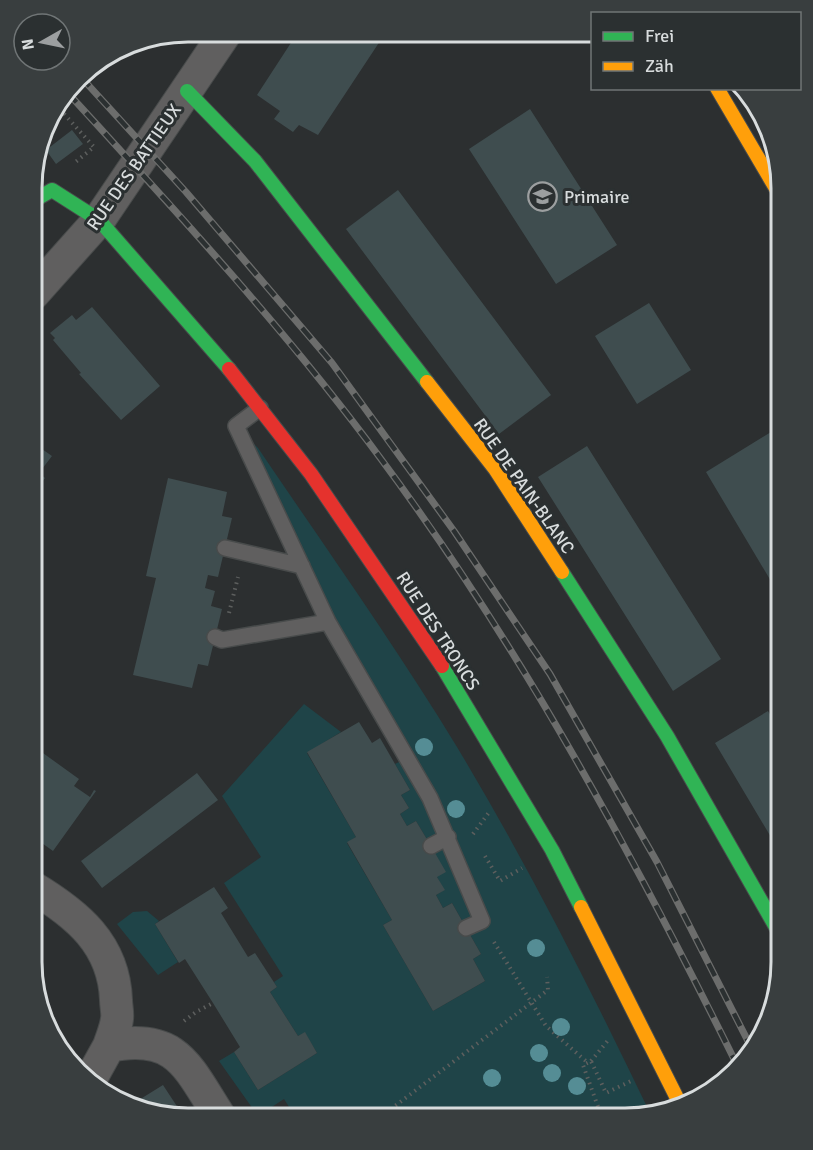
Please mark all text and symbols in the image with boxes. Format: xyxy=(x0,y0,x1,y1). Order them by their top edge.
north arrow xyxy=(12,12,72,72)
legend xyxy=(591,12,801,90)
text: Frei xyxy=(645,25,674,47)
text: N xyxy=(17,37,39,51)
text: Zäh xyxy=(645,55,674,77)
street label: RUE DES BATTIEUX xyxy=(82,99,186,235)
school or university icon: Primaire xyxy=(527,181,559,213)
place label: Primaire xyxy=(564,186,629,208)
street label: RUE DE PAIN-BLANC xyxy=(469,414,579,558)
street label: RUE DES TRONCS xyxy=(391,568,485,694)

